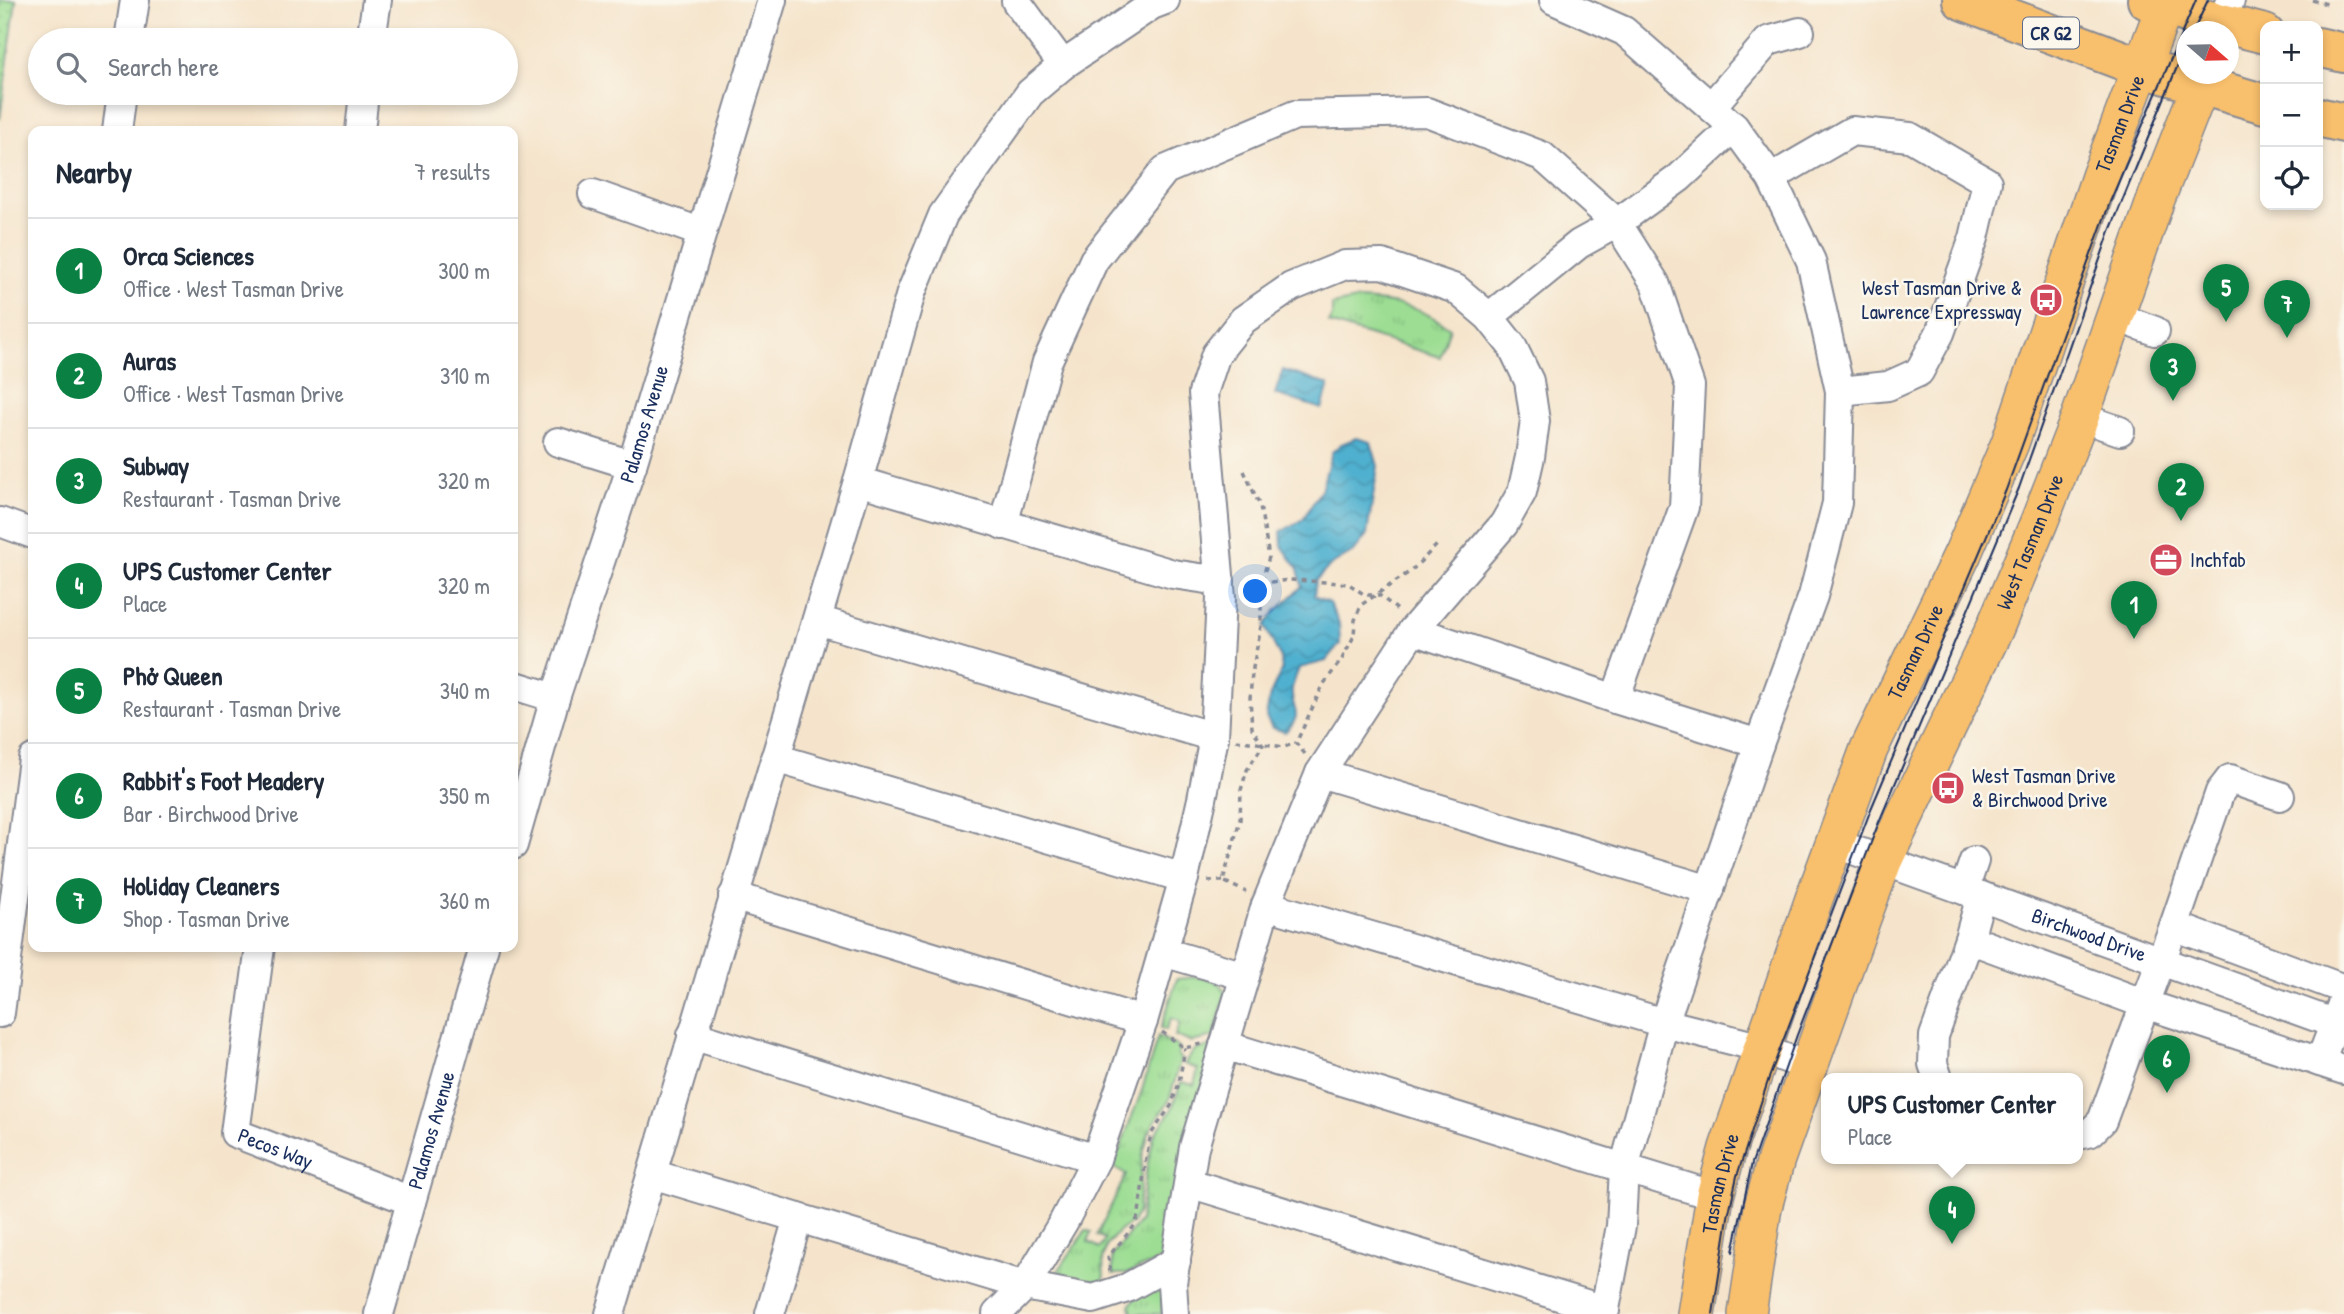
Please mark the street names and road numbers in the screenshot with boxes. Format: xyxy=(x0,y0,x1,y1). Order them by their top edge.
road number: CR G2 xyxy=(2023,18,2079,48)
street label: Tasman Drive xyxy=(2088,71,2151,177)
street label: Palamos Avenue xyxy=(612,362,675,486)
street label: West Tasman Drive xyxy=(1989,470,2070,614)
street label: Tasman Drive xyxy=(1880,599,1950,704)
street label: Birchwood Drive xyxy=(2028,901,2150,968)
street label: Palamos Avenue xyxy=(400,1068,462,1192)
street label: Pecos Way xyxy=(234,1121,317,1176)
street label: Tasman Drive xyxy=(1694,1129,1746,1236)

